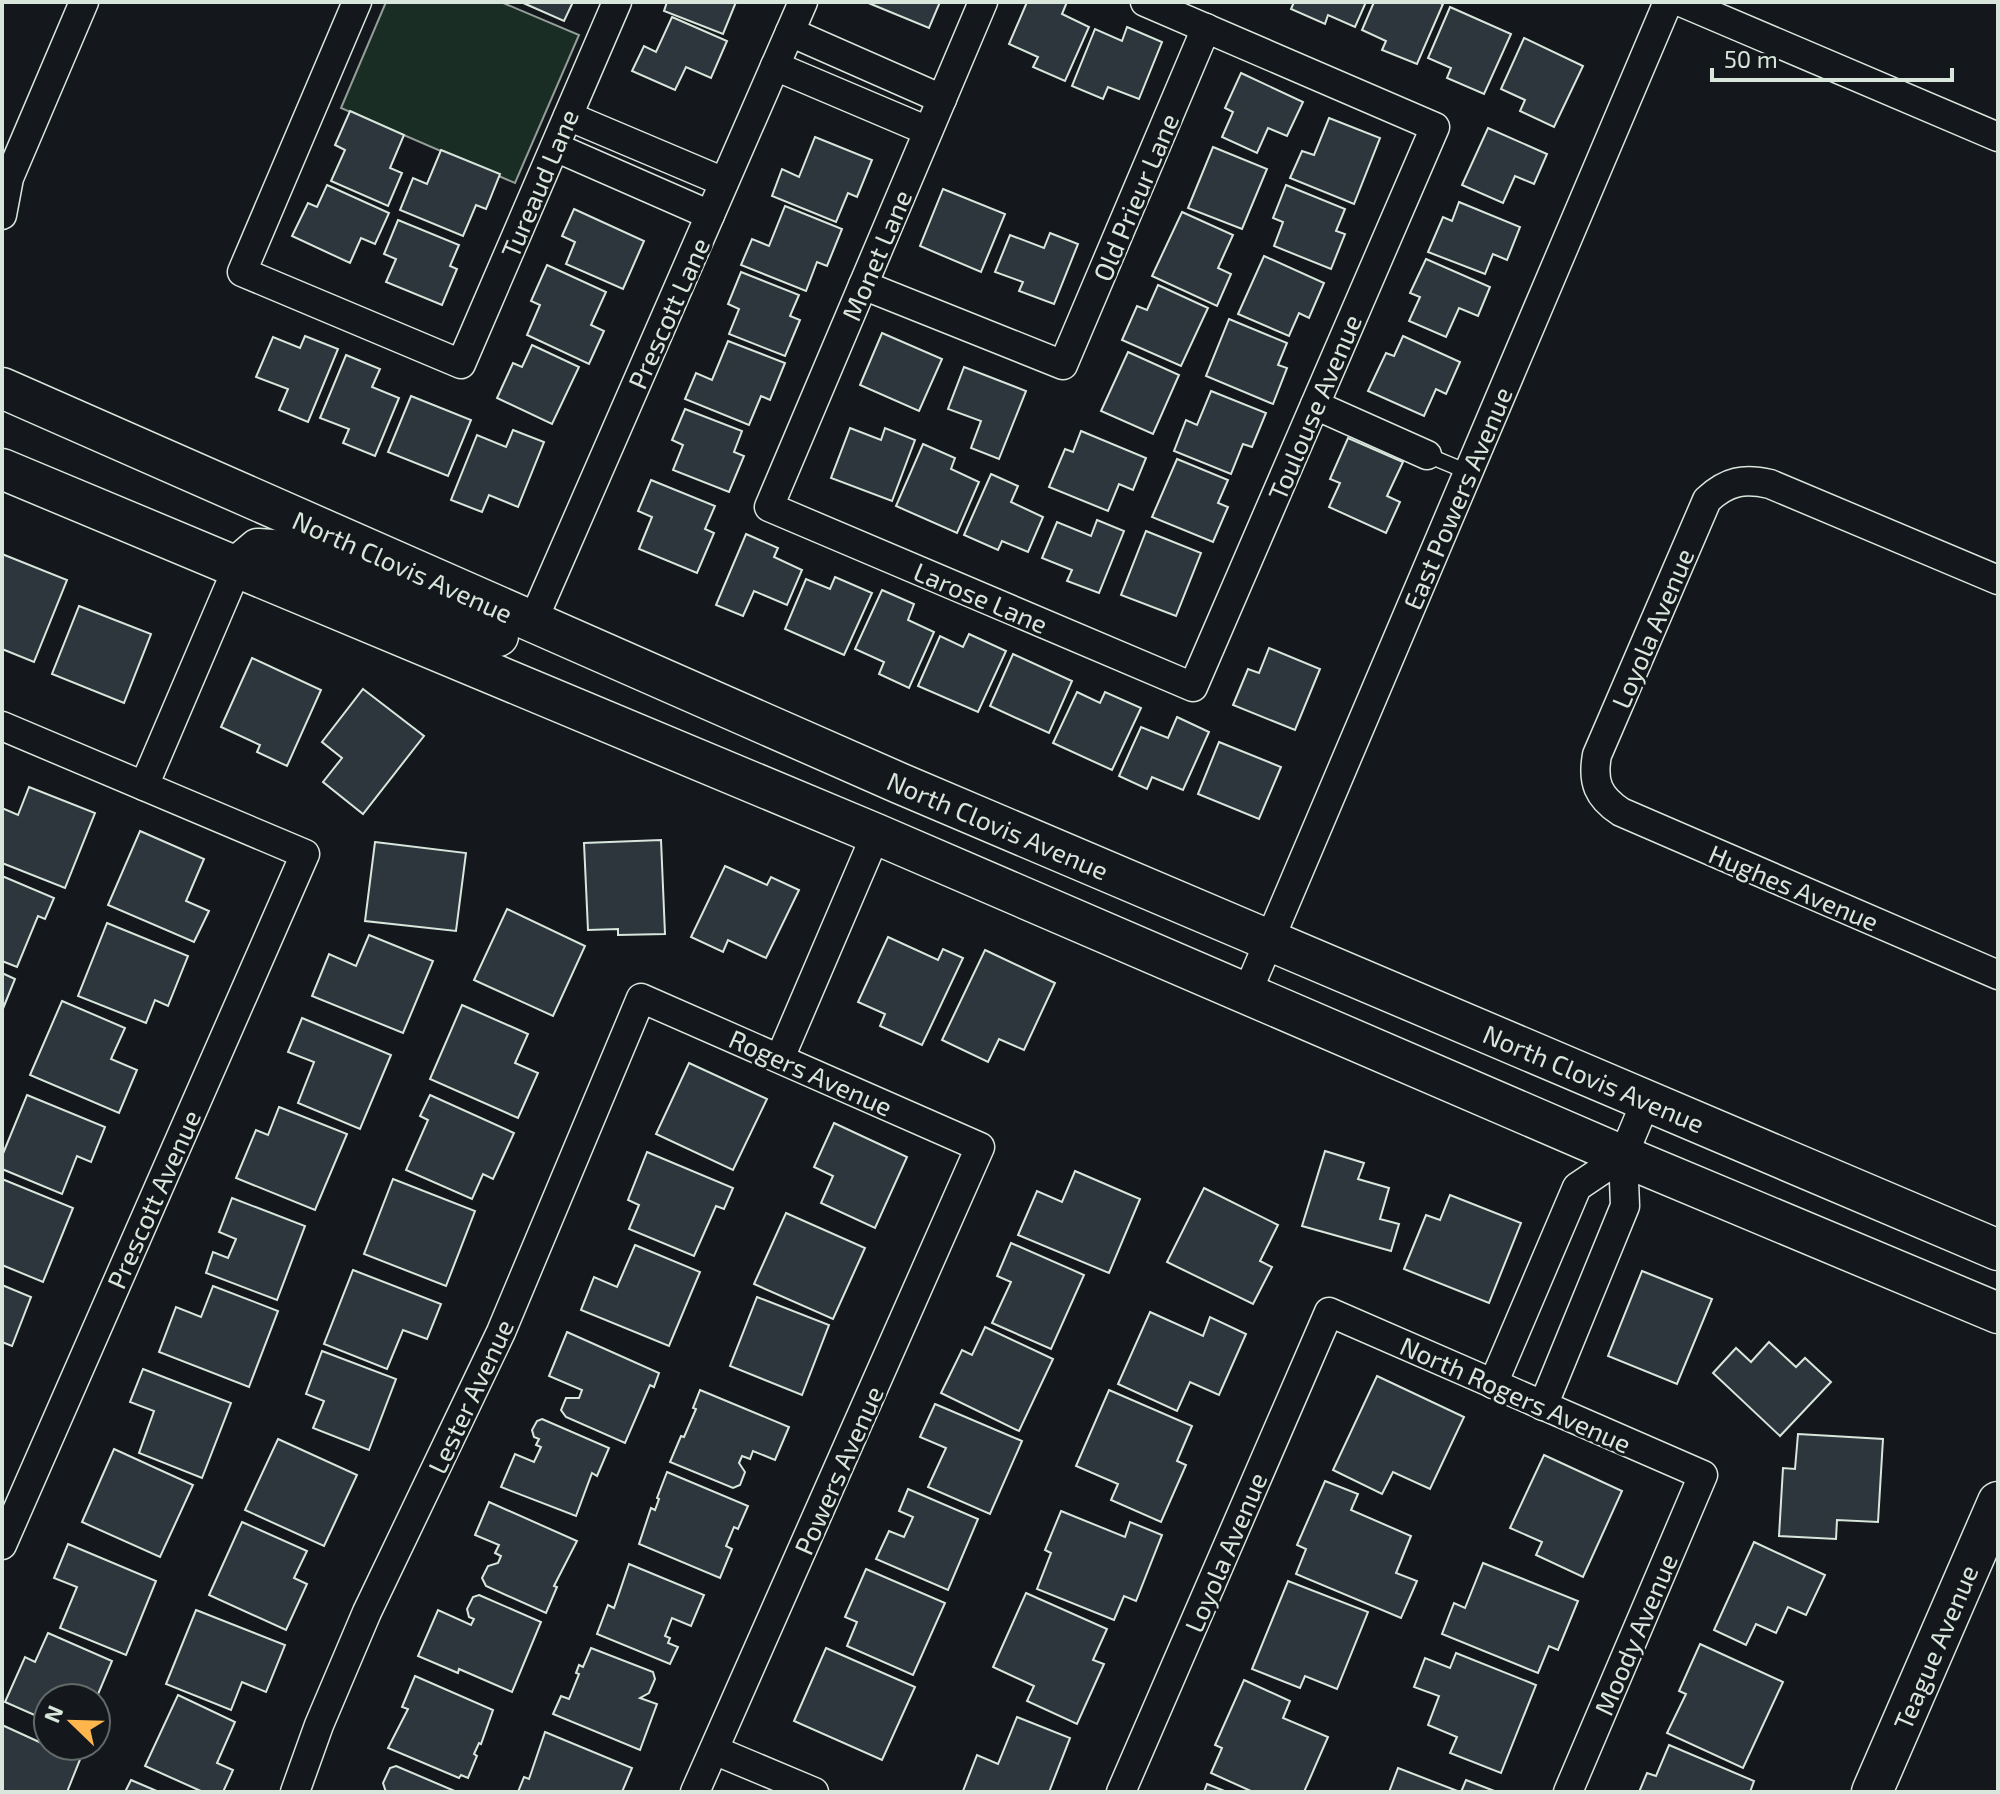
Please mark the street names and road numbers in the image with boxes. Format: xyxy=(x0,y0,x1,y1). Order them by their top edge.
street label: Tureaud Lane xyxy=(494,104,584,262)
street label: Old Prieur Lane xyxy=(1086,108,1184,286)
street label: Monet Lane xyxy=(835,185,917,325)
street label: Prescott Lane xyxy=(621,233,715,393)
street label: Toulouse Avenue xyxy=(1261,310,1367,504)
street label: East Powers Avenue xyxy=(1396,382,1518,614)
street label: North Clovis Avenue xyxy=(288,504,518,628)
street label: Loyola Avenue xyxy=(1604,543,1700,713)
street label: Larose Lane xyxy=(910,555,1052,639)
street label: North Clovis Avenue xyxy=(883,764,1113,886)
street label: Hughes Avenue xyxy=(1705,837,1883,937)
street label: North Clovis Avenue xyxy=(1479,1017,1709,1139)
street label: Rogers Avenue xyxy=(725,1022,897,1122)
street label: Prescott Avenue xyxy=(100,1105,206,1293)
street label: Lester Avenue xyxy=(421,1314,519,1478)
street label: North Rogers Avenue xyxy=(1396,1329,1636,1459)
street label: Powers Avenue xyxy=(787,1381,889,1559)
street label: Loyola Avenue xyxy=(1177,1467,1273,1637)
street label: Moody Avenue xyxy=(1587,1548,1683,1720)
street label: Teague Avenue xyxy=(1886,1560,1984,1734)

